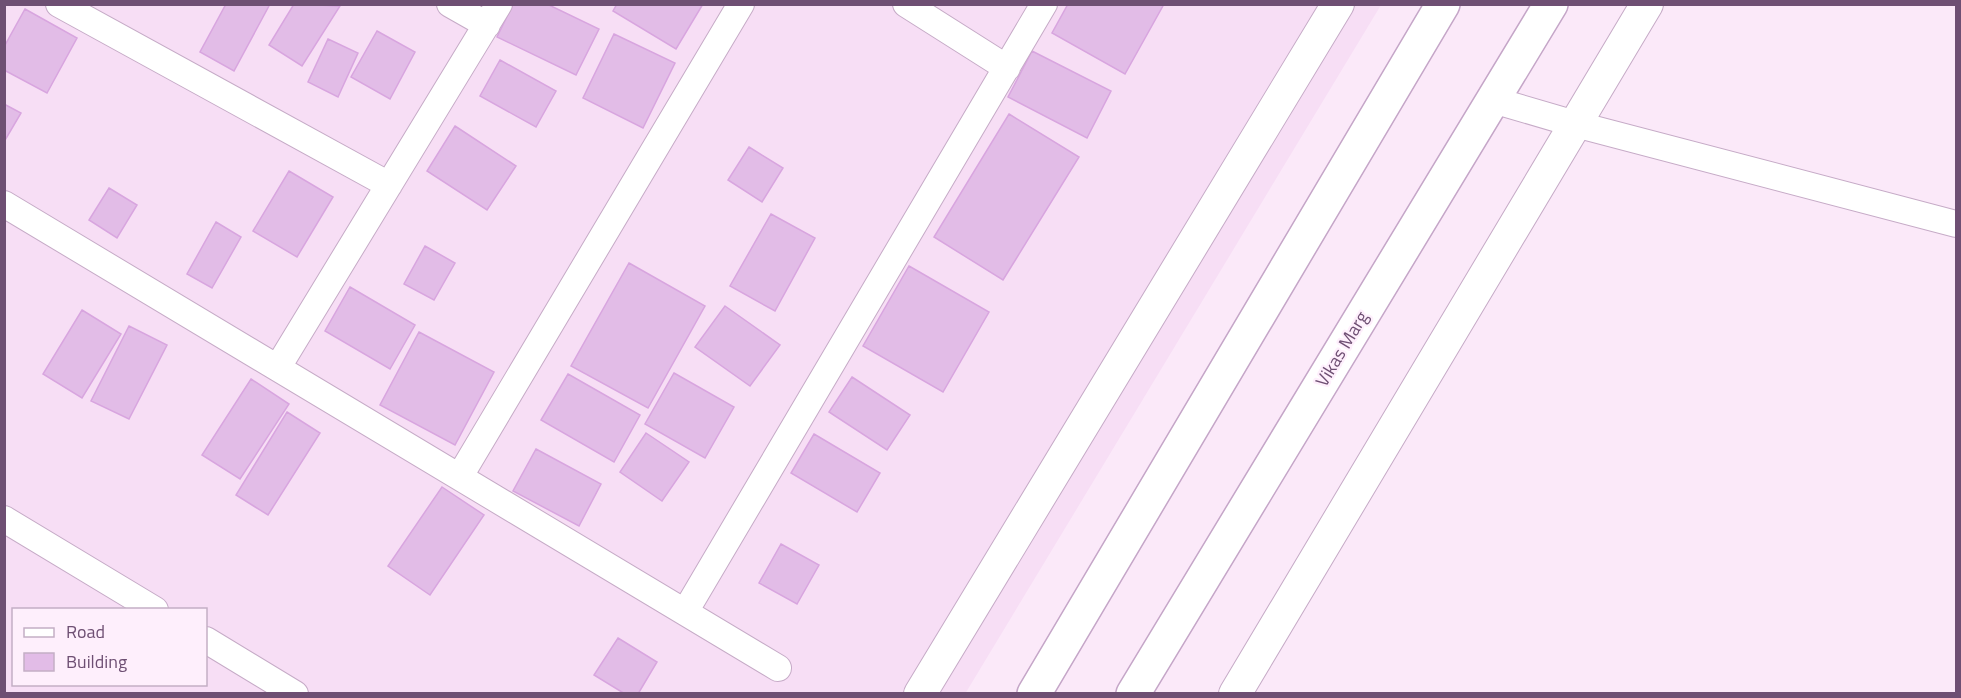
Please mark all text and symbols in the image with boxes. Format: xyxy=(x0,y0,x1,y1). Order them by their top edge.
street label: Vikas Marg xyxy=(1308,306,1375,392)
legend xyxy=(12,608,207,686)
text: Road xyxy=(66,618,105,645)
text: Building xyxy=(66,648,127,675)

